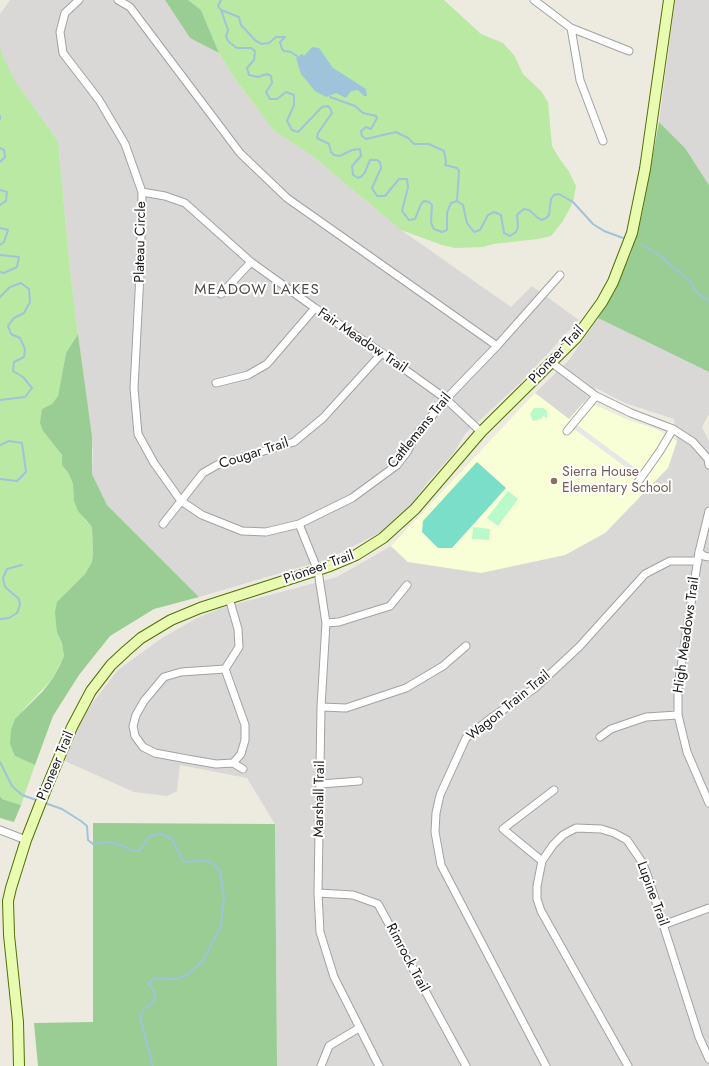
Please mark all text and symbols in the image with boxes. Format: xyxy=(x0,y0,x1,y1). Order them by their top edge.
street label: Plateau Circle xyxy=(132,201,150,283)
district label: MEADOW LAKES xyxy=(194,281,320,299)
street label: Fair Meadow Trail xyxy=(314,305,410,377)
street label: Pioneer Trail xyxy=(526,322,588,388)
street label: Cattlemans Trail xyxy=(384,390,456,472)
street label: Cougar Trail xyxy=(217,435,291,473)
place label: Sierra House Elementary School xyxy=(562,465,672,498)
marker: Sierra House Elementary School xyxy=(549,476,559,486)
street label: Pioneer Trail xyxy=(282,548,356,588)
street label: High Meadows Trail xyxy=(671,576,703,694)
street label: Wagon Train Trail xyxy=(464,667,554,745)
street label: Pioneer Trail xyxy=(34,729,78,803)
street label: Marshall Trail xyxy=(311,760,329,838)
street label: Lupine Trail xyxy=(633,859,671,929)
street label: Rimrock Trail xyxy=(382,921,432,995)

